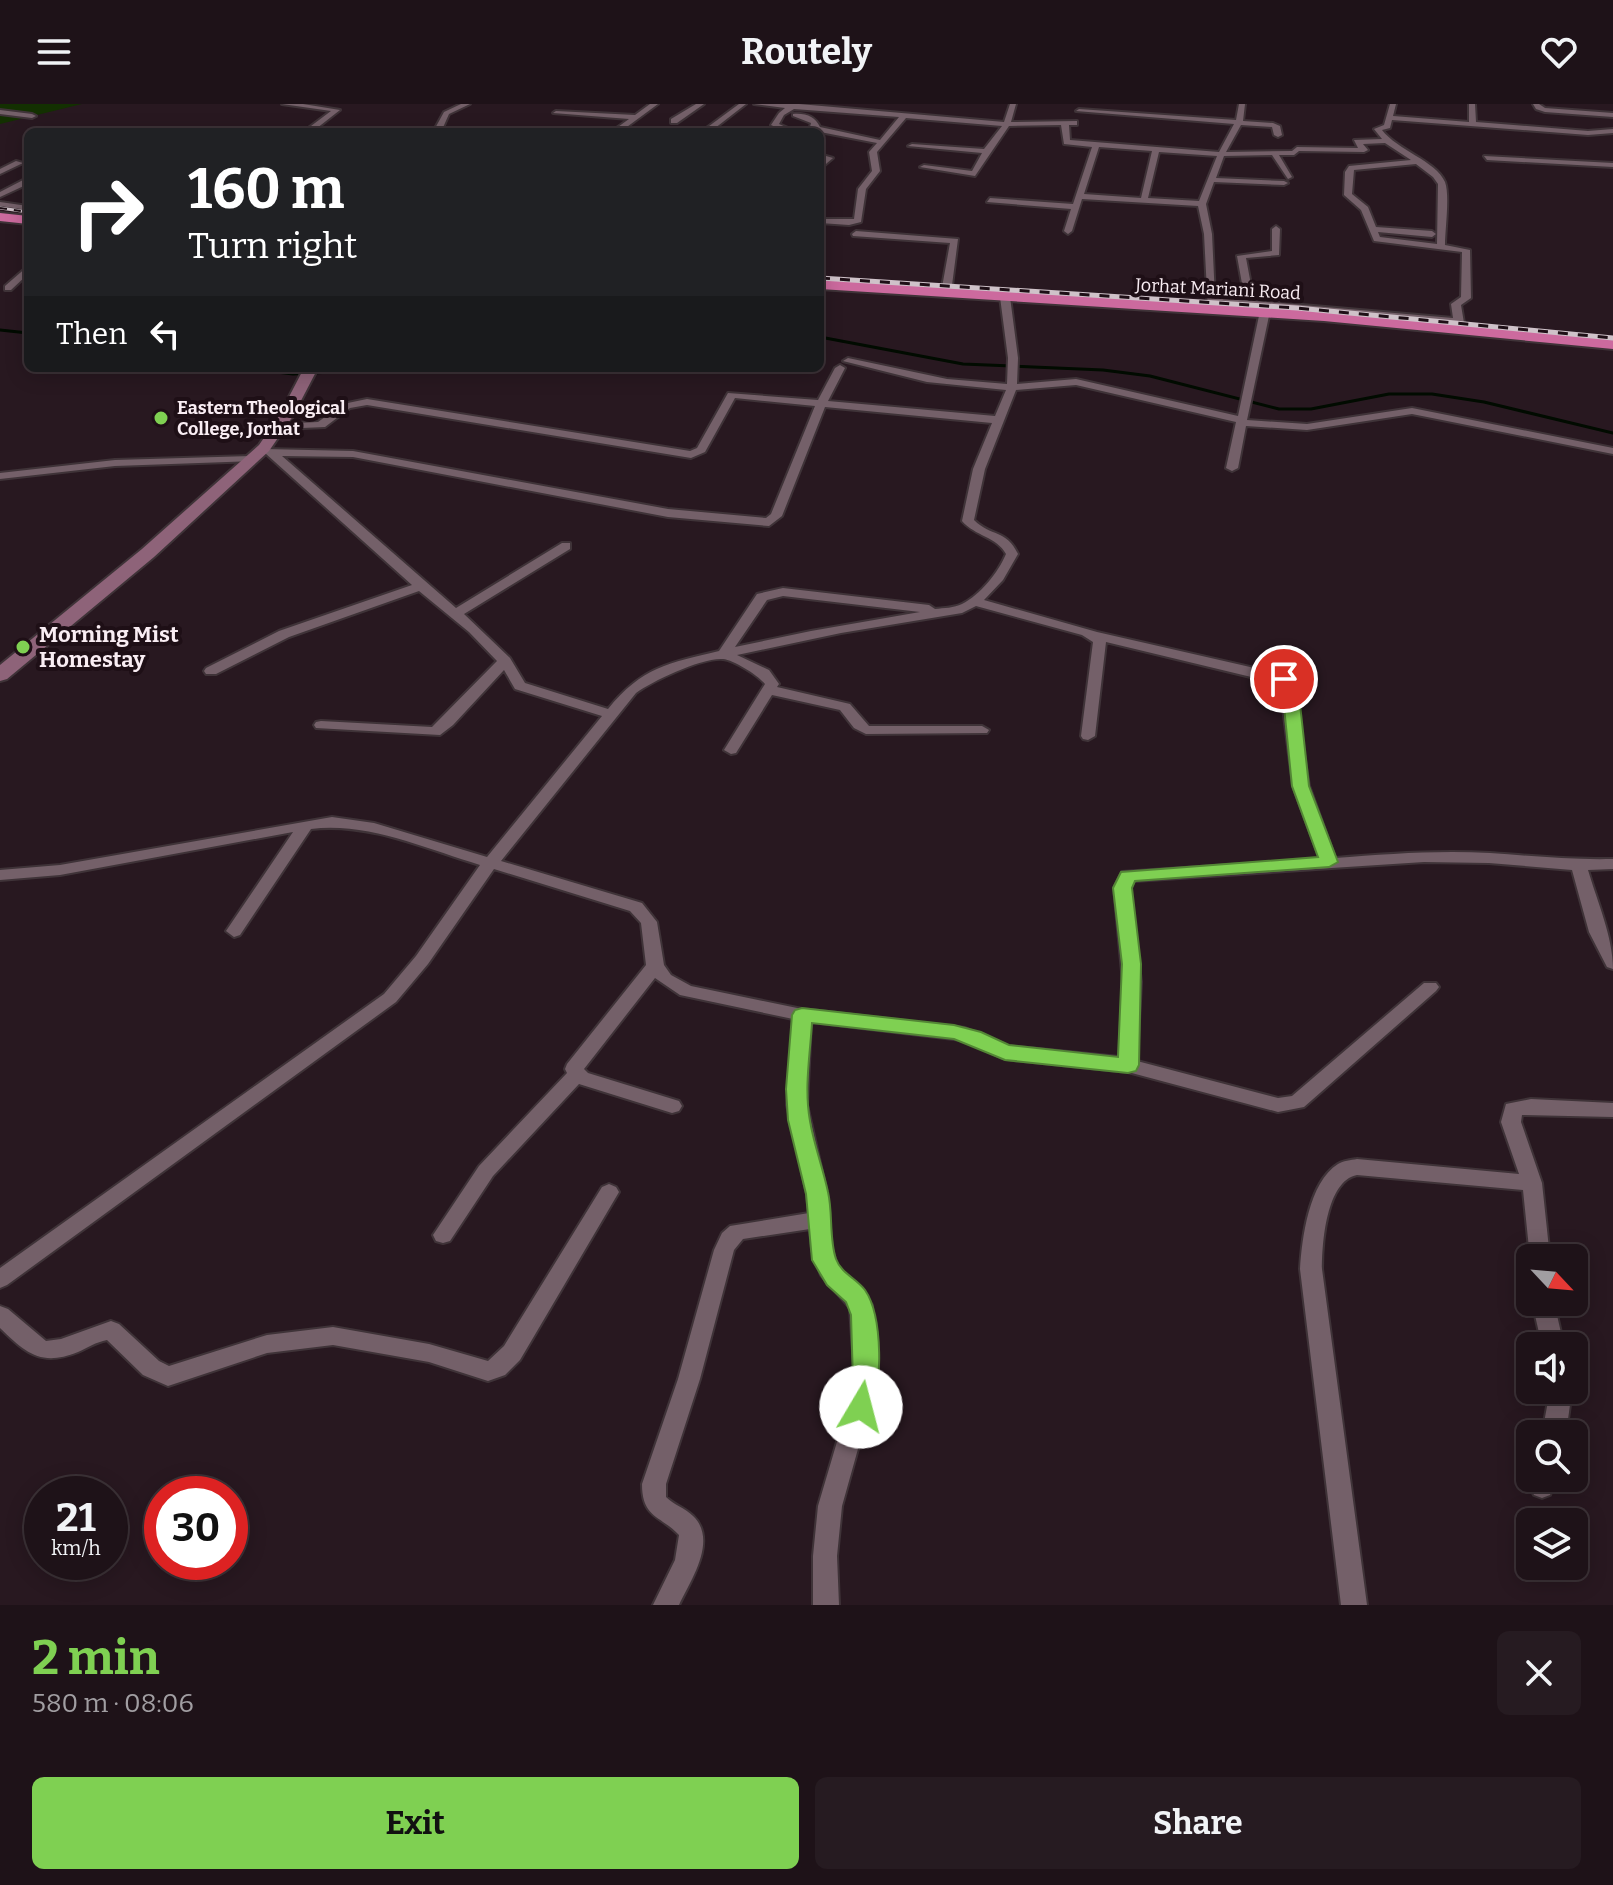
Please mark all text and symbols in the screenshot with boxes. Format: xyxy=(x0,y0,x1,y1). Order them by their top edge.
icon: menu xyxy=(32,30,76,74)
text: Routely xyxy=(741,30,872,74)
icon: heart xyxy=(1537,30,1581,74)
text: 160 m xyxy=(188,156,344,223)
icon: right xyxy=(56,160,160,264)
text: Turn right xyxy=(188,224,357,268)
street label: Jorhat Mariani Road xyxy=(1134,274,1302,304)
icon: left xyxy=(143,312,187,356)
text: Then xyxy=(56,316,127,352)
place label: Eastern Theological College, Jorhat xyxy=(177,397,346,440)
marker: Eastern Theological College, Jorhat xyxy=(152,409,170,427)
place label: Morning Mist Homestay xyxy=(39,621,179,673)
marker: Morning Mist Homestay xyxy=(14,638,32,656)
pin xyxy=(1250,645,1318,713)
icon: arrive xyxy=(1262,657,1306,701)
north arrow xyxy=(1516,1244,1588,1316)
map controls xyxy=(1516,1244,1588,1580)
button: sound xyxy=(1516,1332,1588,1404)
position arrow xyxy=(819,1365,903,1449)
button: search xyxy=(1516,1420,1588,1492)
speed limit sign: 30 xyxy=(144,1476,248,1580)
text: 21 xyxy=(56,1494,96,1542)
button: layers xyxy=(1516,1508,1588,1580)
text: km/h xyxy=(51,1536,101,1560)
text: 2 min xyxy=(32,1629,160,1687)
button: close xyxy=(1497,1631,1581,1715)
text: 580 m · 08:06 xyxy=(32,1688,194,1719)
button: Exit xyxy=(32,1777,799,1869)
button: Share xyxy=(815,1777,1581,1869)

